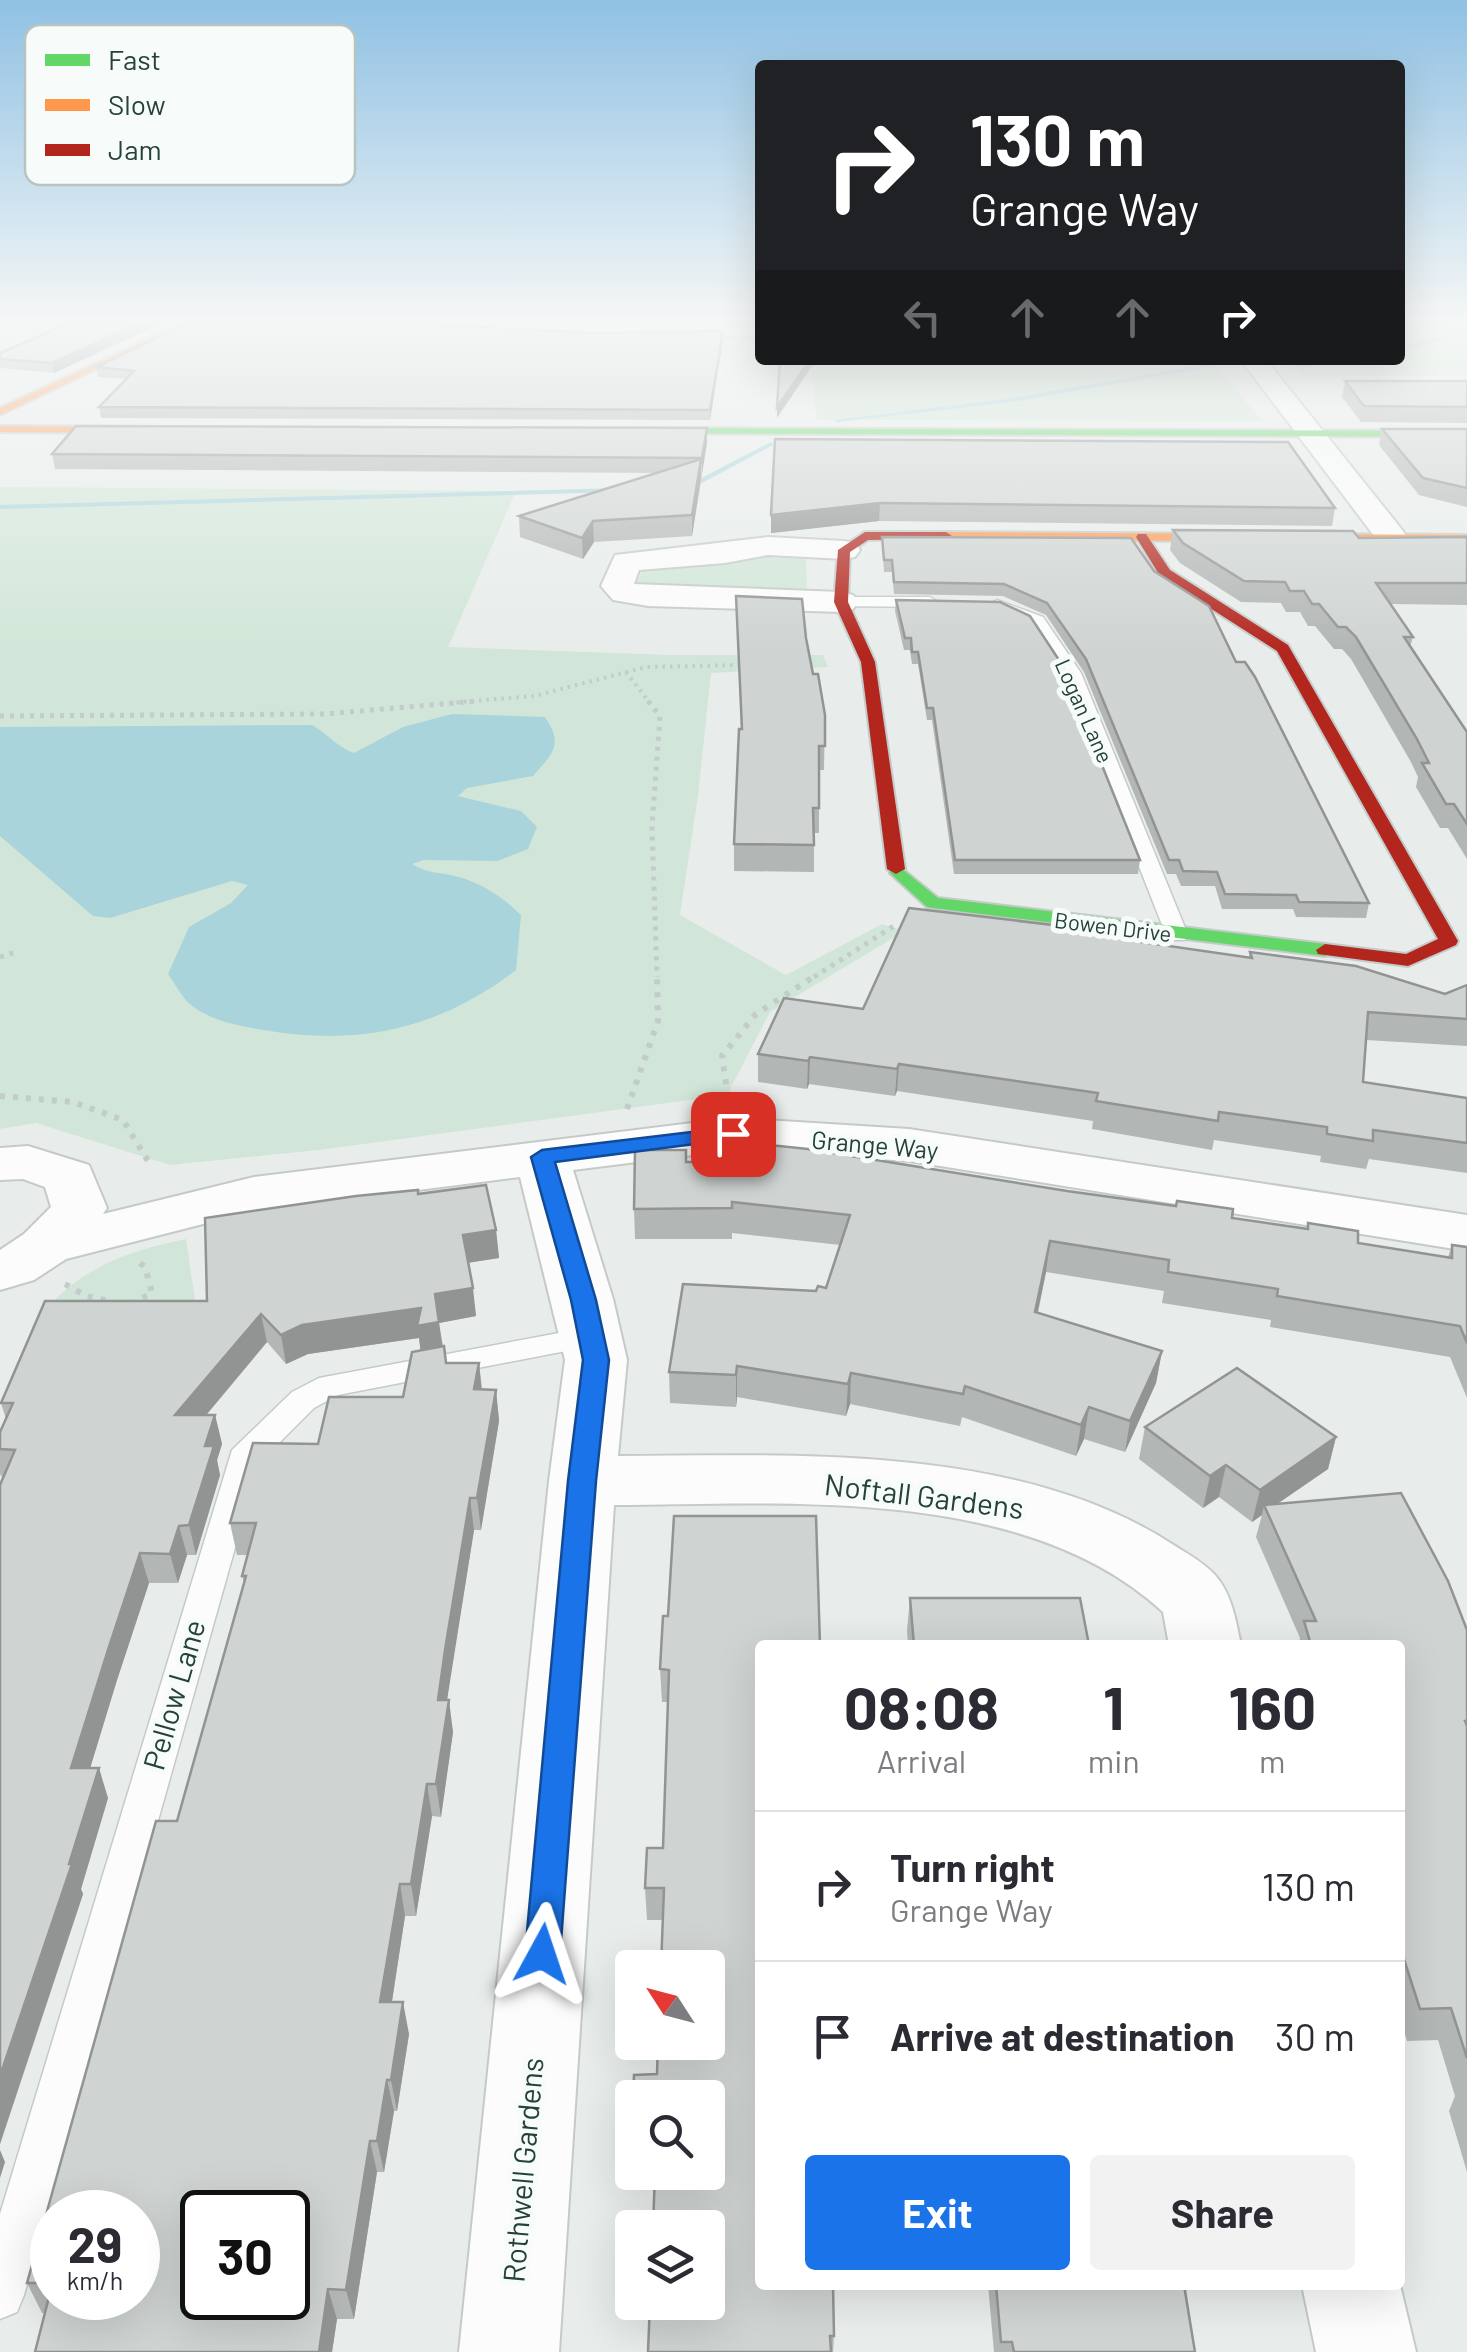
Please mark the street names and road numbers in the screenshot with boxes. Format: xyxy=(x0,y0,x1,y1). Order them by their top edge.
street label: Logan Lane xyxy=(1050,655,1119,767)
street label: Bowen Drive xyxy=(1053,906,1173,946)
street label: Grange Way xyxy=(810,1124,940,1164)
street label: Noftall Gardens xyxy=(823,1465,1026,1525)
street label: Pellow Lane xyxy=(134,1615,212,1774)
street label: Rothwell Gardens xyxy=(494,2056,550,2284)

